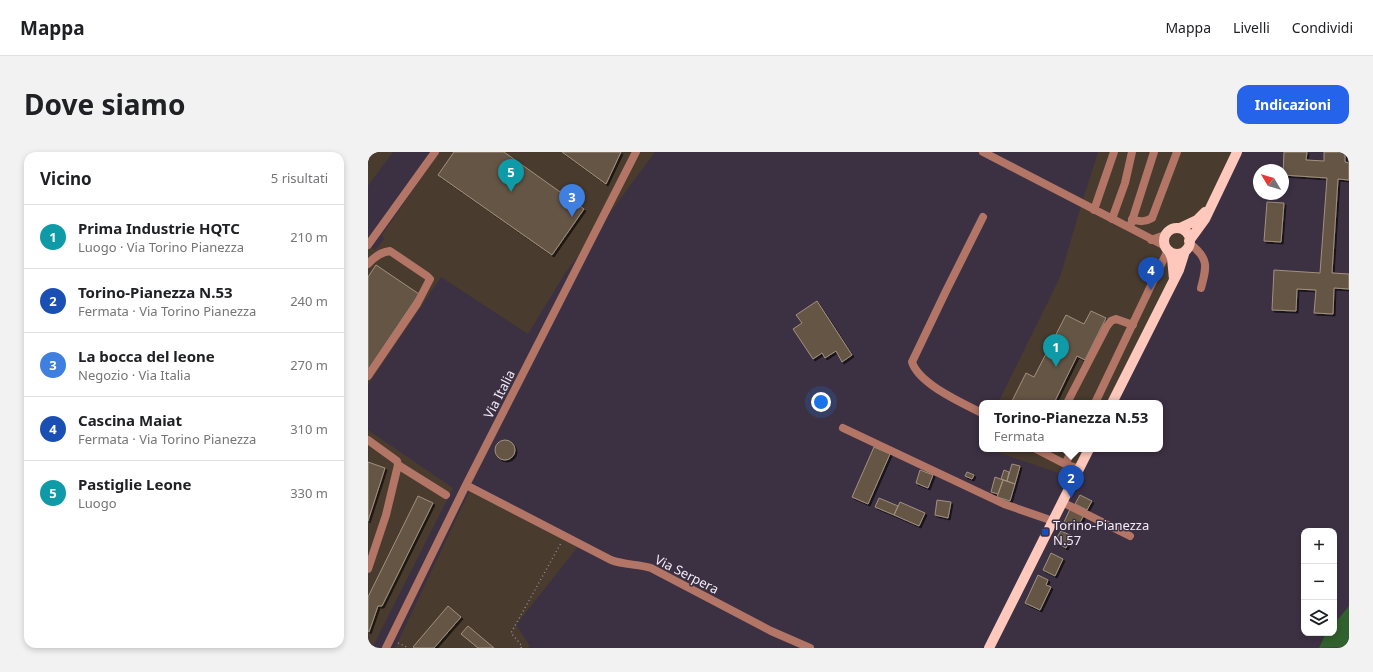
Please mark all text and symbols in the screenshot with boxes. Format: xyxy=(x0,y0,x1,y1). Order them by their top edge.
text: Mappa xyxy=(20,15,85,41)
text: Mappa xyxy=(1165,18,1211,37)
text: Livelli xyxy=(1233,18,1270,37)
text: Condividi xyxy=(1292,18,1353,37)
text: Dove siamo xyxy=(24,85,185,123)
button: Indicazioni xyxy=(1237,85,1349,124)
pin: 5 xyxy=(498,159,524,192)
north arrow xyxy=(1253,164,1289,200)
text: Vicino xyxy=(40,167,92,190)
text: 5 risultati xyxy=(271,169,328,187)
pin: 3 xyxy=(559,184,585,217)
text: Prima Industrie HQTC xyxy=(78,218,240,238)
text: 1 xyxy=(49,228,57,246)
text: 210 m xyxy=(290,228,328,246)
text: Luogo · Via Torino Pianezza xyxy=(78,238,244,256)
pin: 4 xyxy=(1138,257,1164,290)
text: Torino-Pianezza N.53 xyxy=(78,282,233,302)
text: 2 xyxy=(49,292,57,310)
text: 240 m xyxy=(290,292,328,310)
text: Fermata · Via Torino Pianezza xyxy=(78,302,256,320)
pin: 1 xyxy=(1043,334,1069,367)
text: La bocca del leone xyxy=(78,346,215,366)
text: 3 xyxy=(49,356,57,374)
text: 270 m xyxy=(290,356,328,374)
text: Negozio · Via Italia xyxy=(78,366,191,384)
street label: Via Italia xyxy=(479,367,519,421)
your location xyxy=(811,392,831,412)
popup xyxy=(979,400,1163,452)
text: Torino-Pianezza N.53 xyxy=(994,407,1148,427)
text: Cascina Maiat xyxy=(78,410,182,430)
text: 4 xyxy=(49,420,57,438)
text: 310 m xyxy=(290,420,328,438)
text: Fermata xyxy=(994,427,1045,445)
text: Fermata · Via Torino Pianezza xyxy=(78,430,256,448)
pin: 2 xyxy=(1058,465,1084,498)
text: Pastiglie Leone xyxy=(78,474,192,494)
text: 5 xyxy=(49,484,57,502)
text: 330 m xyxy=(290,484,328,502)
text: Luogo xyxy=(78,494,117,512)
place label: Torino-Pianezza N.57 xyxy=(1053,516,1149,549)
marker: Torino-Pianezza N.57 xyxy=(1040,527,1050,537)
map controls xyxy=(1301,528,1337,636)
button: + xyxy=(1301,528,1337,564)
street label: Via Serpera xyxy=(652,550,722,598)
button: − xyxy=(1301,564,1337,600)
button: layers xyxy=(1301,600,1337,636)

